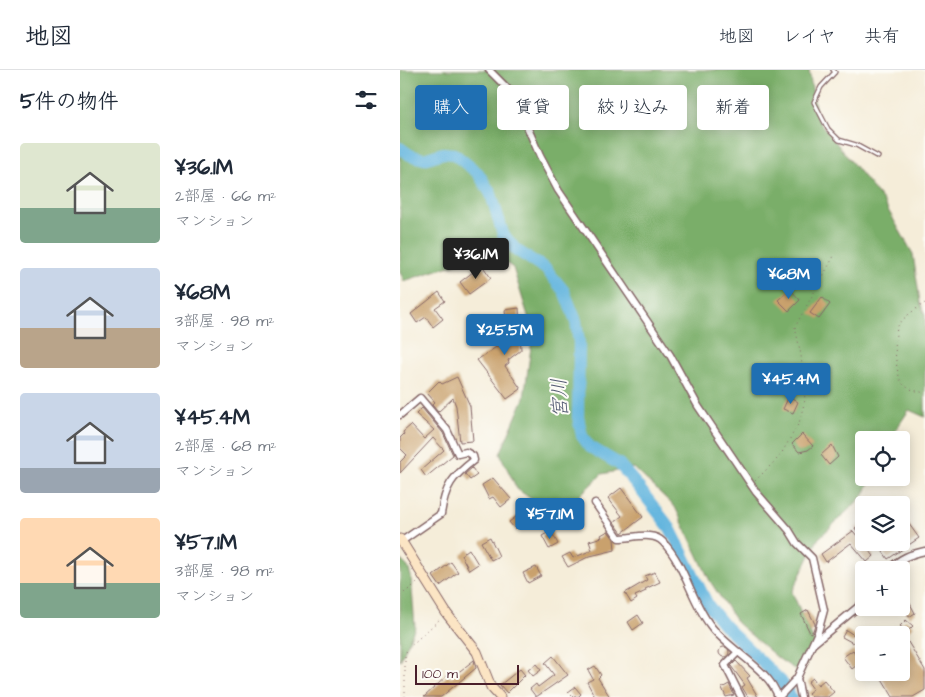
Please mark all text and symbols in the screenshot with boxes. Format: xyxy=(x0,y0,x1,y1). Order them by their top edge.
text: 地図 xyxy=(25,20,73,54)
text: 地図 xyxy=(719,24,755,49)
text: レイヤ xyxy=(783,24,836,49)
text: 共有 xyxy=(864,24,900,49)
chip: 購入 xyxy=(415,85,487,130)
chip: 賃貸 xyxy=(497,85,569,130)
chip: 絞り込み xyxy=(579,85,687,130)
chip: 新着 xyxy=(697,85,769,130)
icon: filters xyxy=(352,86,380,114)
text: 5件の物件 xyxy=(20,87,119,116)
text: ¥36.1M xyxy=(175,153,233,182)
icon: home xyxy=(60,163,120,223)
text: 2部屋 · 66 m² xyxy=(175,185,276,207)
text: マンション xyxy=(175,210,254,232)
pin: ¥36.1M xyxy=(435,238,517,280)
text: ¥36.1M xyxy=(454,243,498,265)
pin: ¥68M xyxy=(759,258,819,300)
text: ¥68M xyxy=(768,263,810,285)
text: ¥68M xyxy=(175,278,230,307)
icon: home xyxy=(60,288,120,348)
text: 3部屋 · 98 m² xyxy=(175,310,275,332)
pin: ¥25.5M xyxy=(464,314,546,356)
text: ¥25.5M xyxy=(477,319,533,341)
text: マンション xyxy=(175,335,254,357)
pin: ¥45.4M xyxy=(750,362,832,405)
text: ¥45.4M xyxy=(762,368,820,390)
water label: 宮川 xyxy=(545,377,575,419)
text: ¥45.4M xyxy=(175,403,250,432)
icon: home xyxy=(60,413,120,473)
map controls xyxy=(855,431,910,681)
button: locate xyxy=(855,431,910,486)
text: 2部屋 · 68 m² xyxy=(175,435,277,457)
text: マンション xyxy=(175,460,254,482)
button: layers xyxy=(855,496,910,551)
pin: ¥57.1M xyxy=(509,498,591,540)
text: ¥57.1M xyxy=(526,503,574,525)
text: ¥57.1M xyxy=(175,528,237,557)
icon: home xyxy=(60,538,120,598)
text: 3部屋 · 98 m² xyxy=(175,560,275,582)
button: + xyxy=(855,561,910,616)
text: マンション xyxy=(175,585,254,607)
button: − xyxy=(855,626,910,681)
scale bar xyxy=(415,662,519,685)
text: 100 m xyxy=(422,664,458,684)

